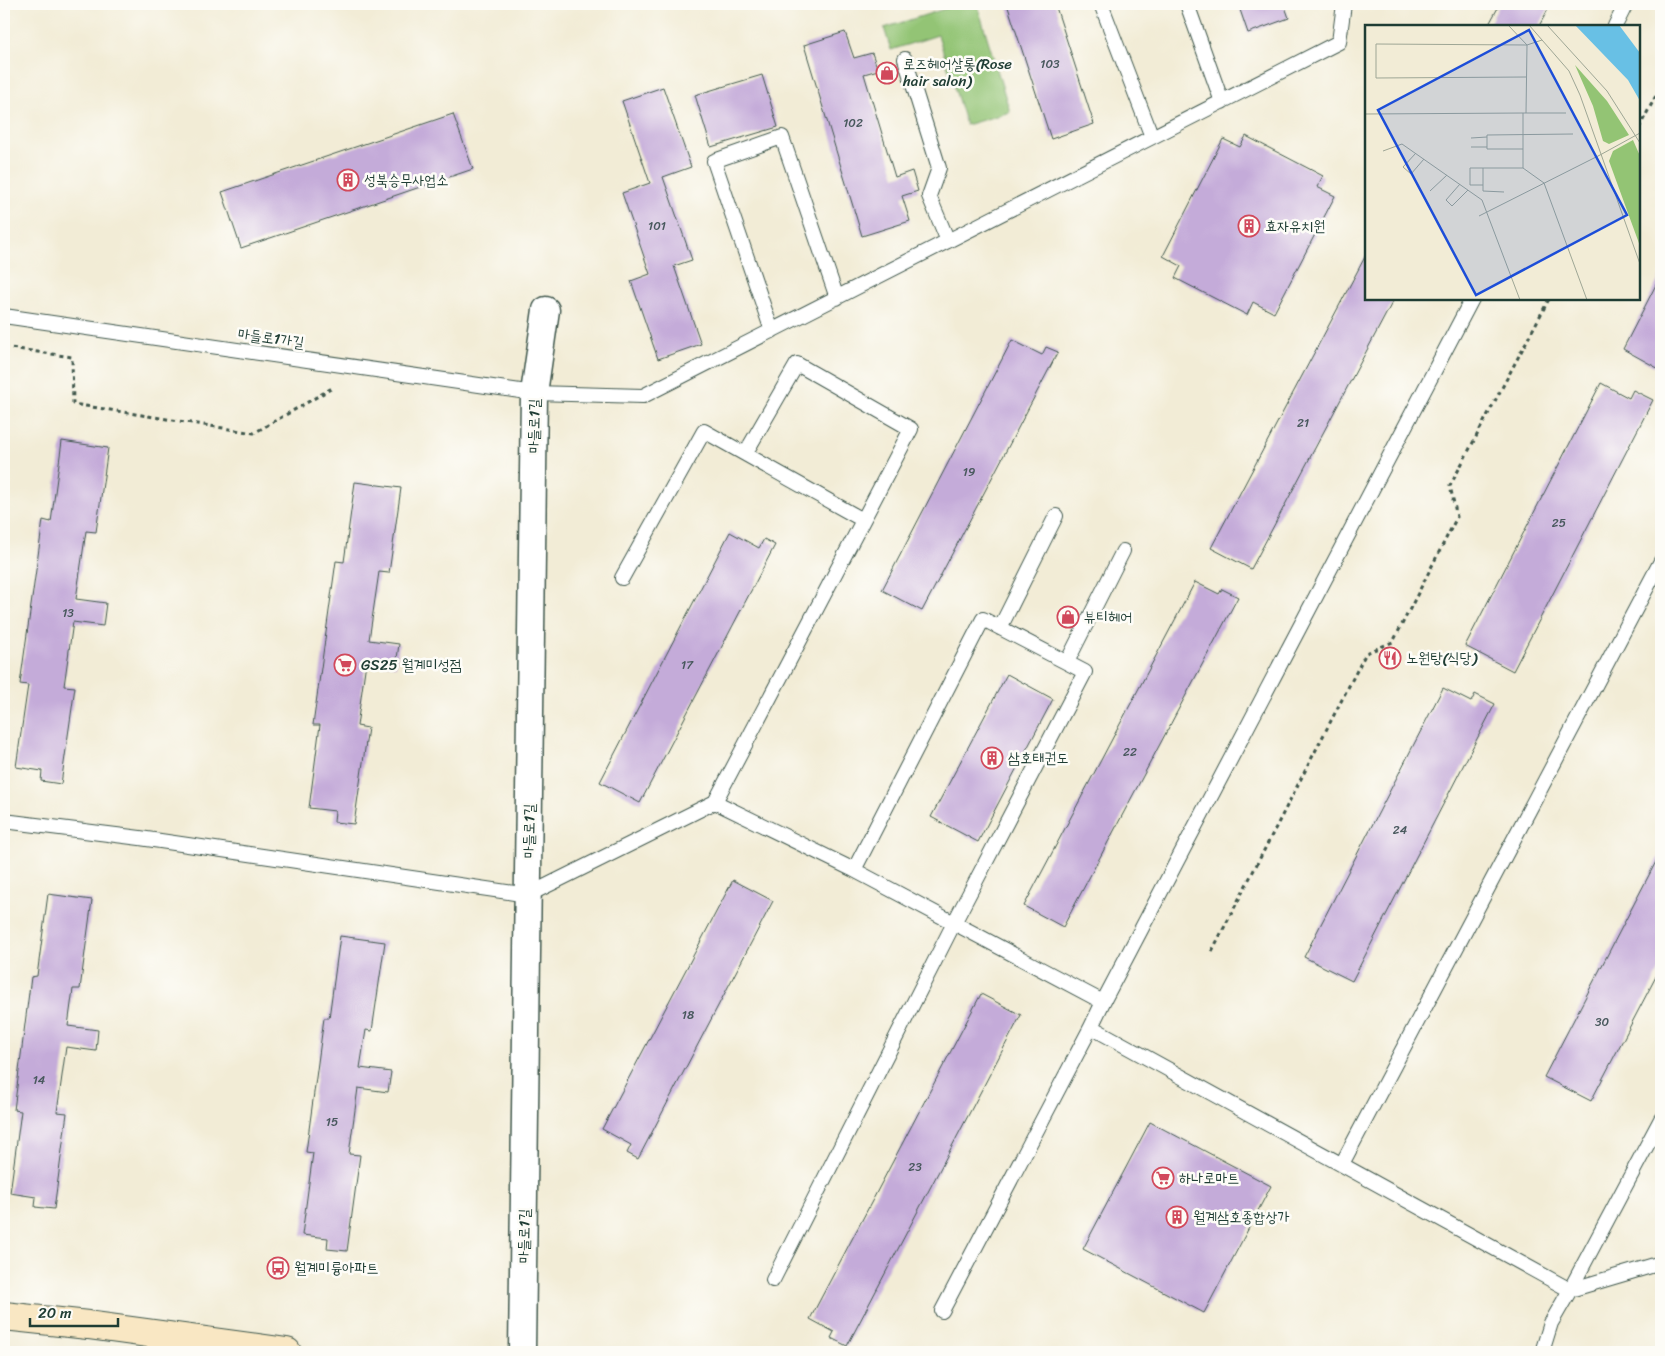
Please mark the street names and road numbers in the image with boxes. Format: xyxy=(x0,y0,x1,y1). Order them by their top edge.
street label: 마들로1가길 xyxy=(236,320,306,356)
street label: 마들로1길 xyxy=(521,398,547,454)
street label: 마들로1길 xyxy=(516,803,542,859)
street label: 마들로1길 xyxy=(511,1208,537,1264)

